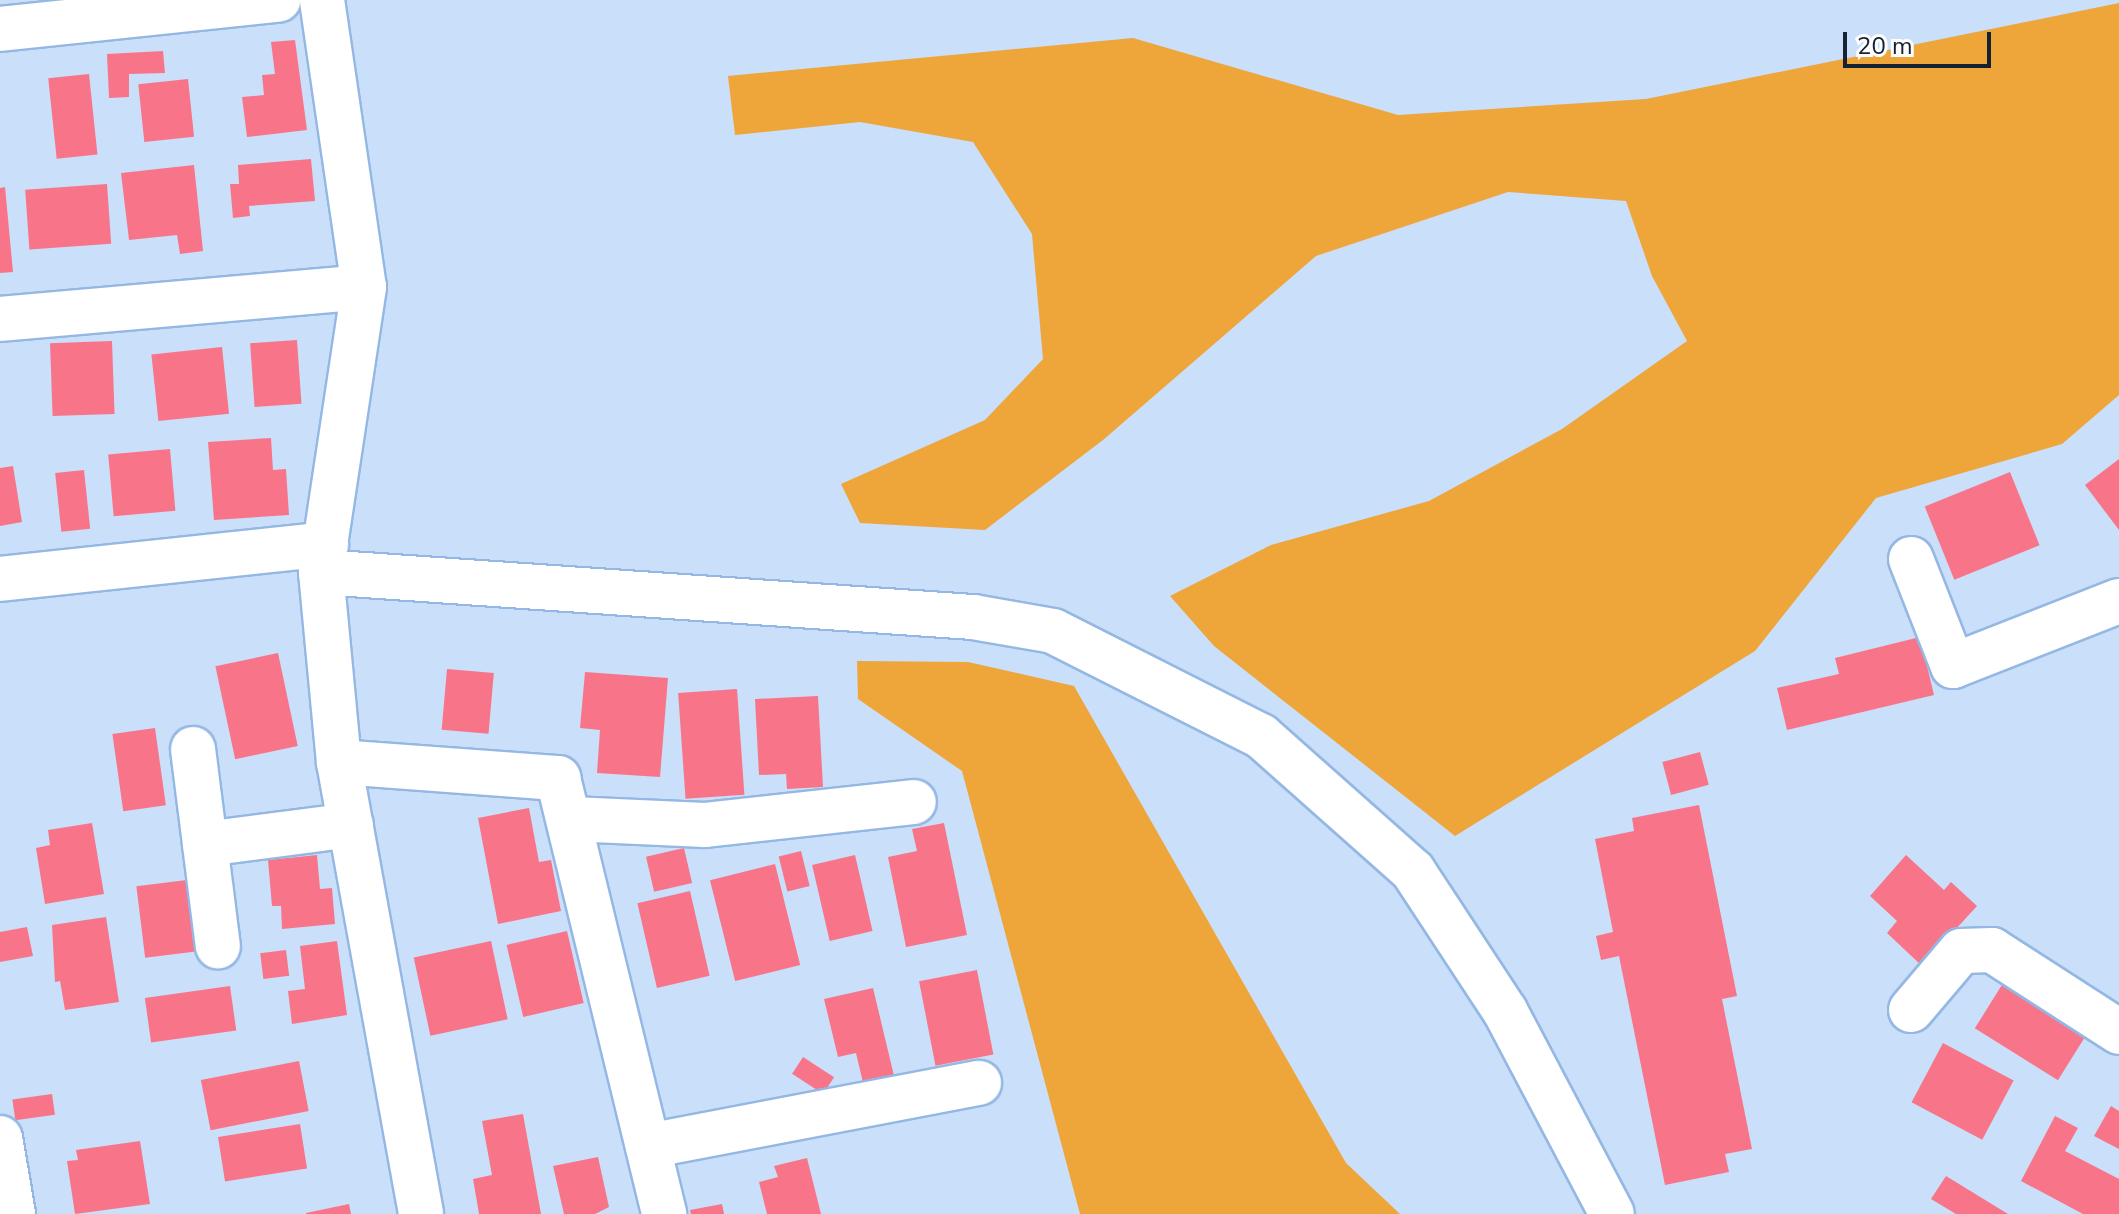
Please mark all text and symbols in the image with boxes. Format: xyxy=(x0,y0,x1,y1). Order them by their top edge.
scale bar xyxy=(1847,16,1995,66)
text: 20 m xyxy=(1857,30,1913,62)

